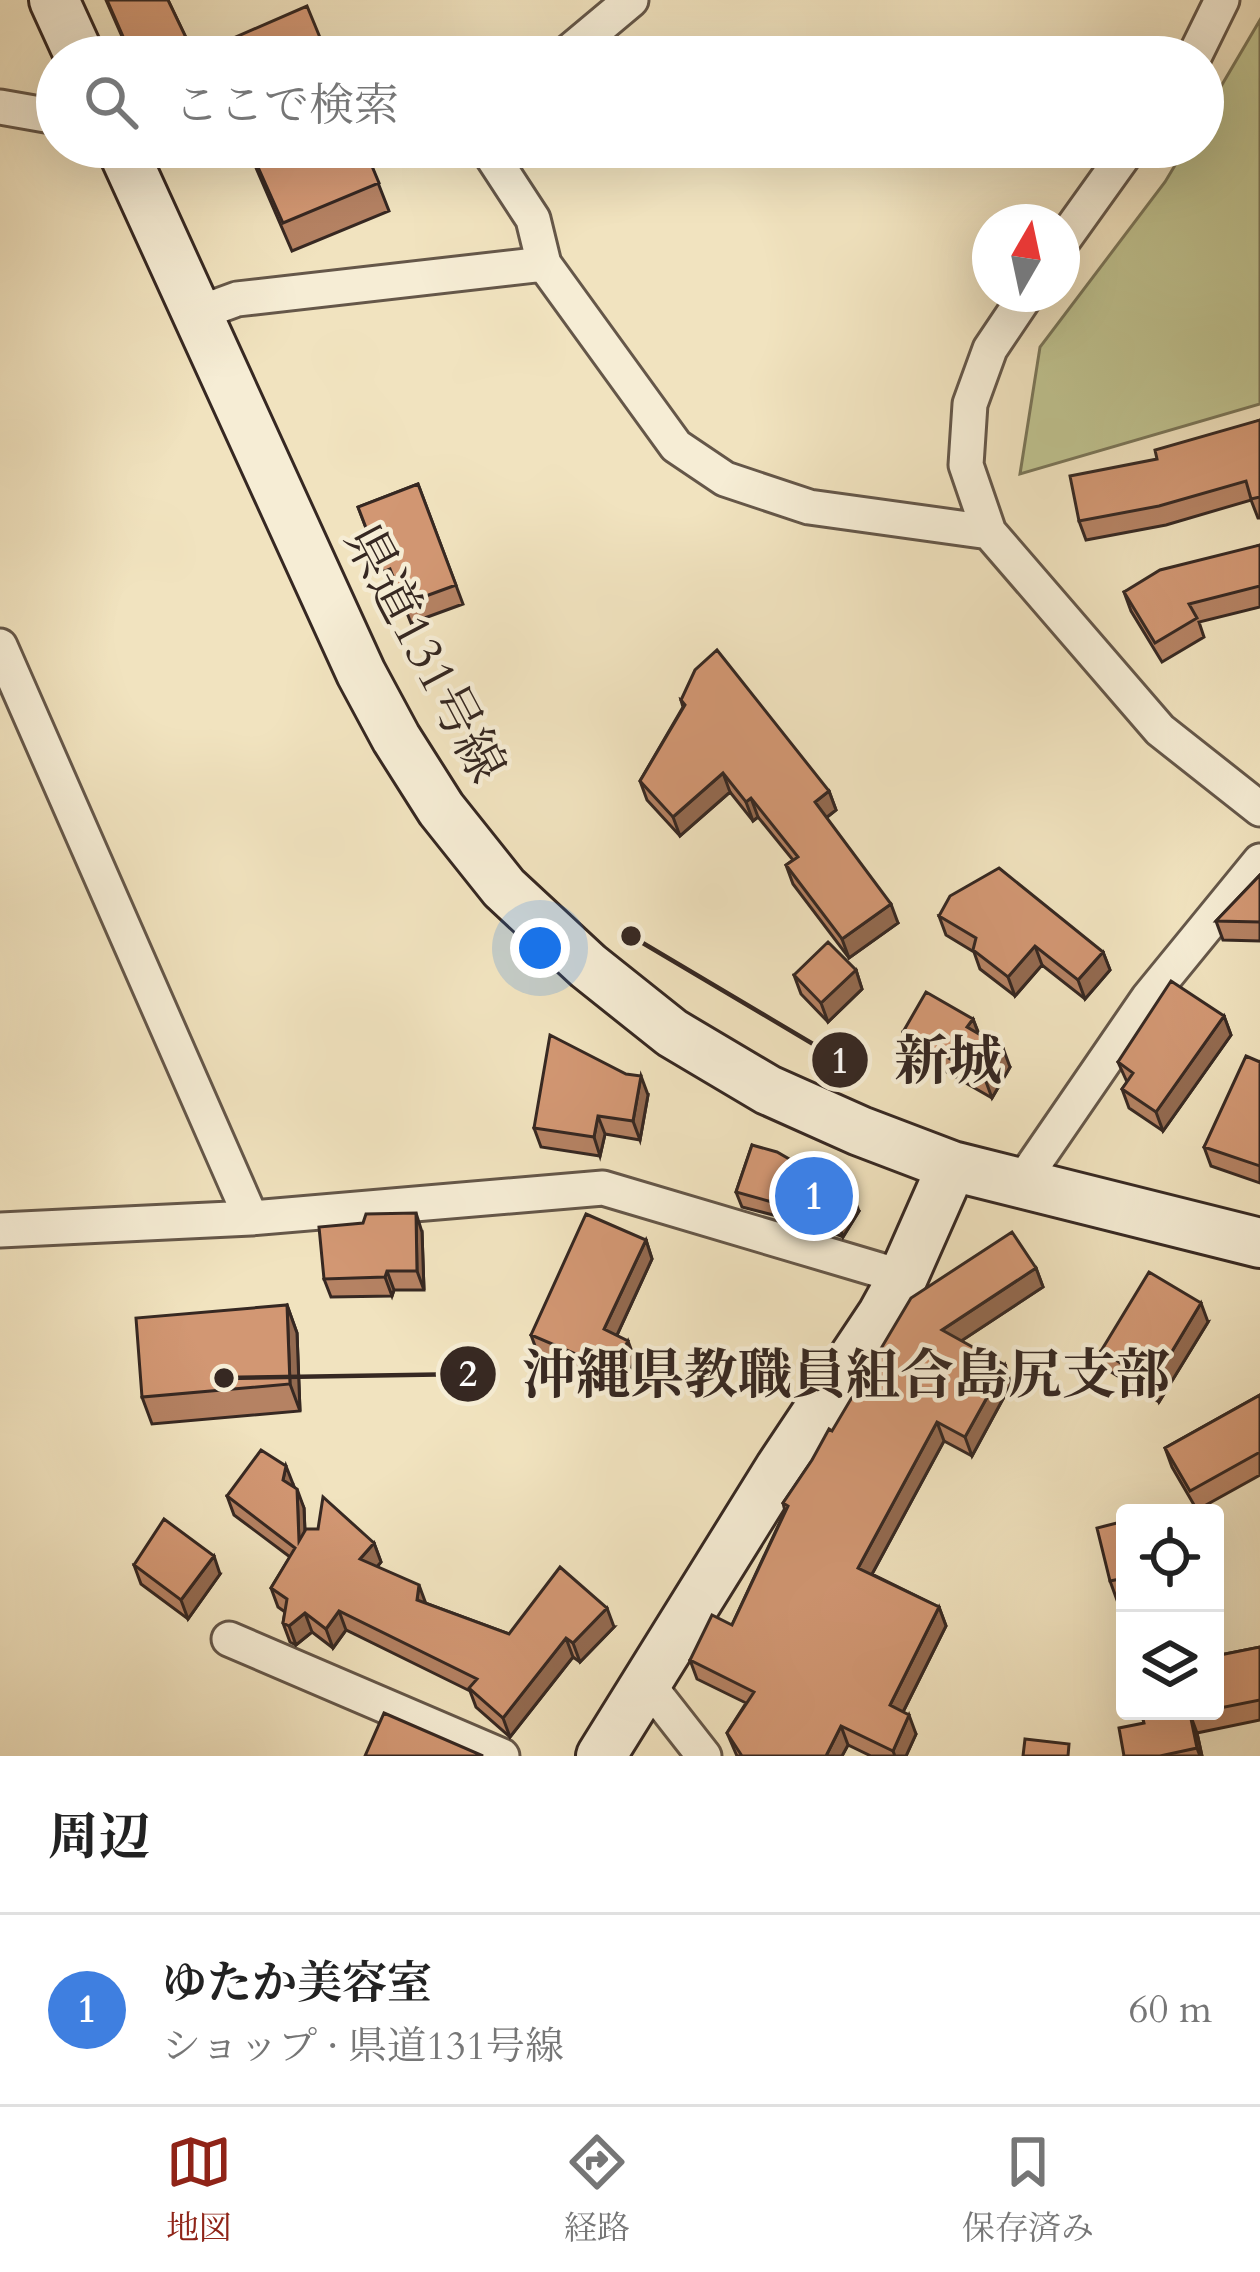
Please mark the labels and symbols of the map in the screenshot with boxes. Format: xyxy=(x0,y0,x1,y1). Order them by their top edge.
north arrow xyxy=(972,204,1080,312)
street label: 県道131号線 xyxy=(327,513,521,795)
your location xyxy=(510,918,570,978)
callout: 新城 xyxy=(810,1015,1026,1105)
text: 新城 xyxy=(894,1026,1002,1099)
text: 1 xyxy=(831,1037,849,1086)
pin: 1 xyxy=(775,1151,853,1241)
callout: 沖縄県教職員組合島尻支部 xyxy=(438,1329,1194,1419)
text: 沖縄県教職員組合島尻支部 xyxy=(522,1340,1170,1413)
text: 2 xyxy=(459,1350,477,1399)

